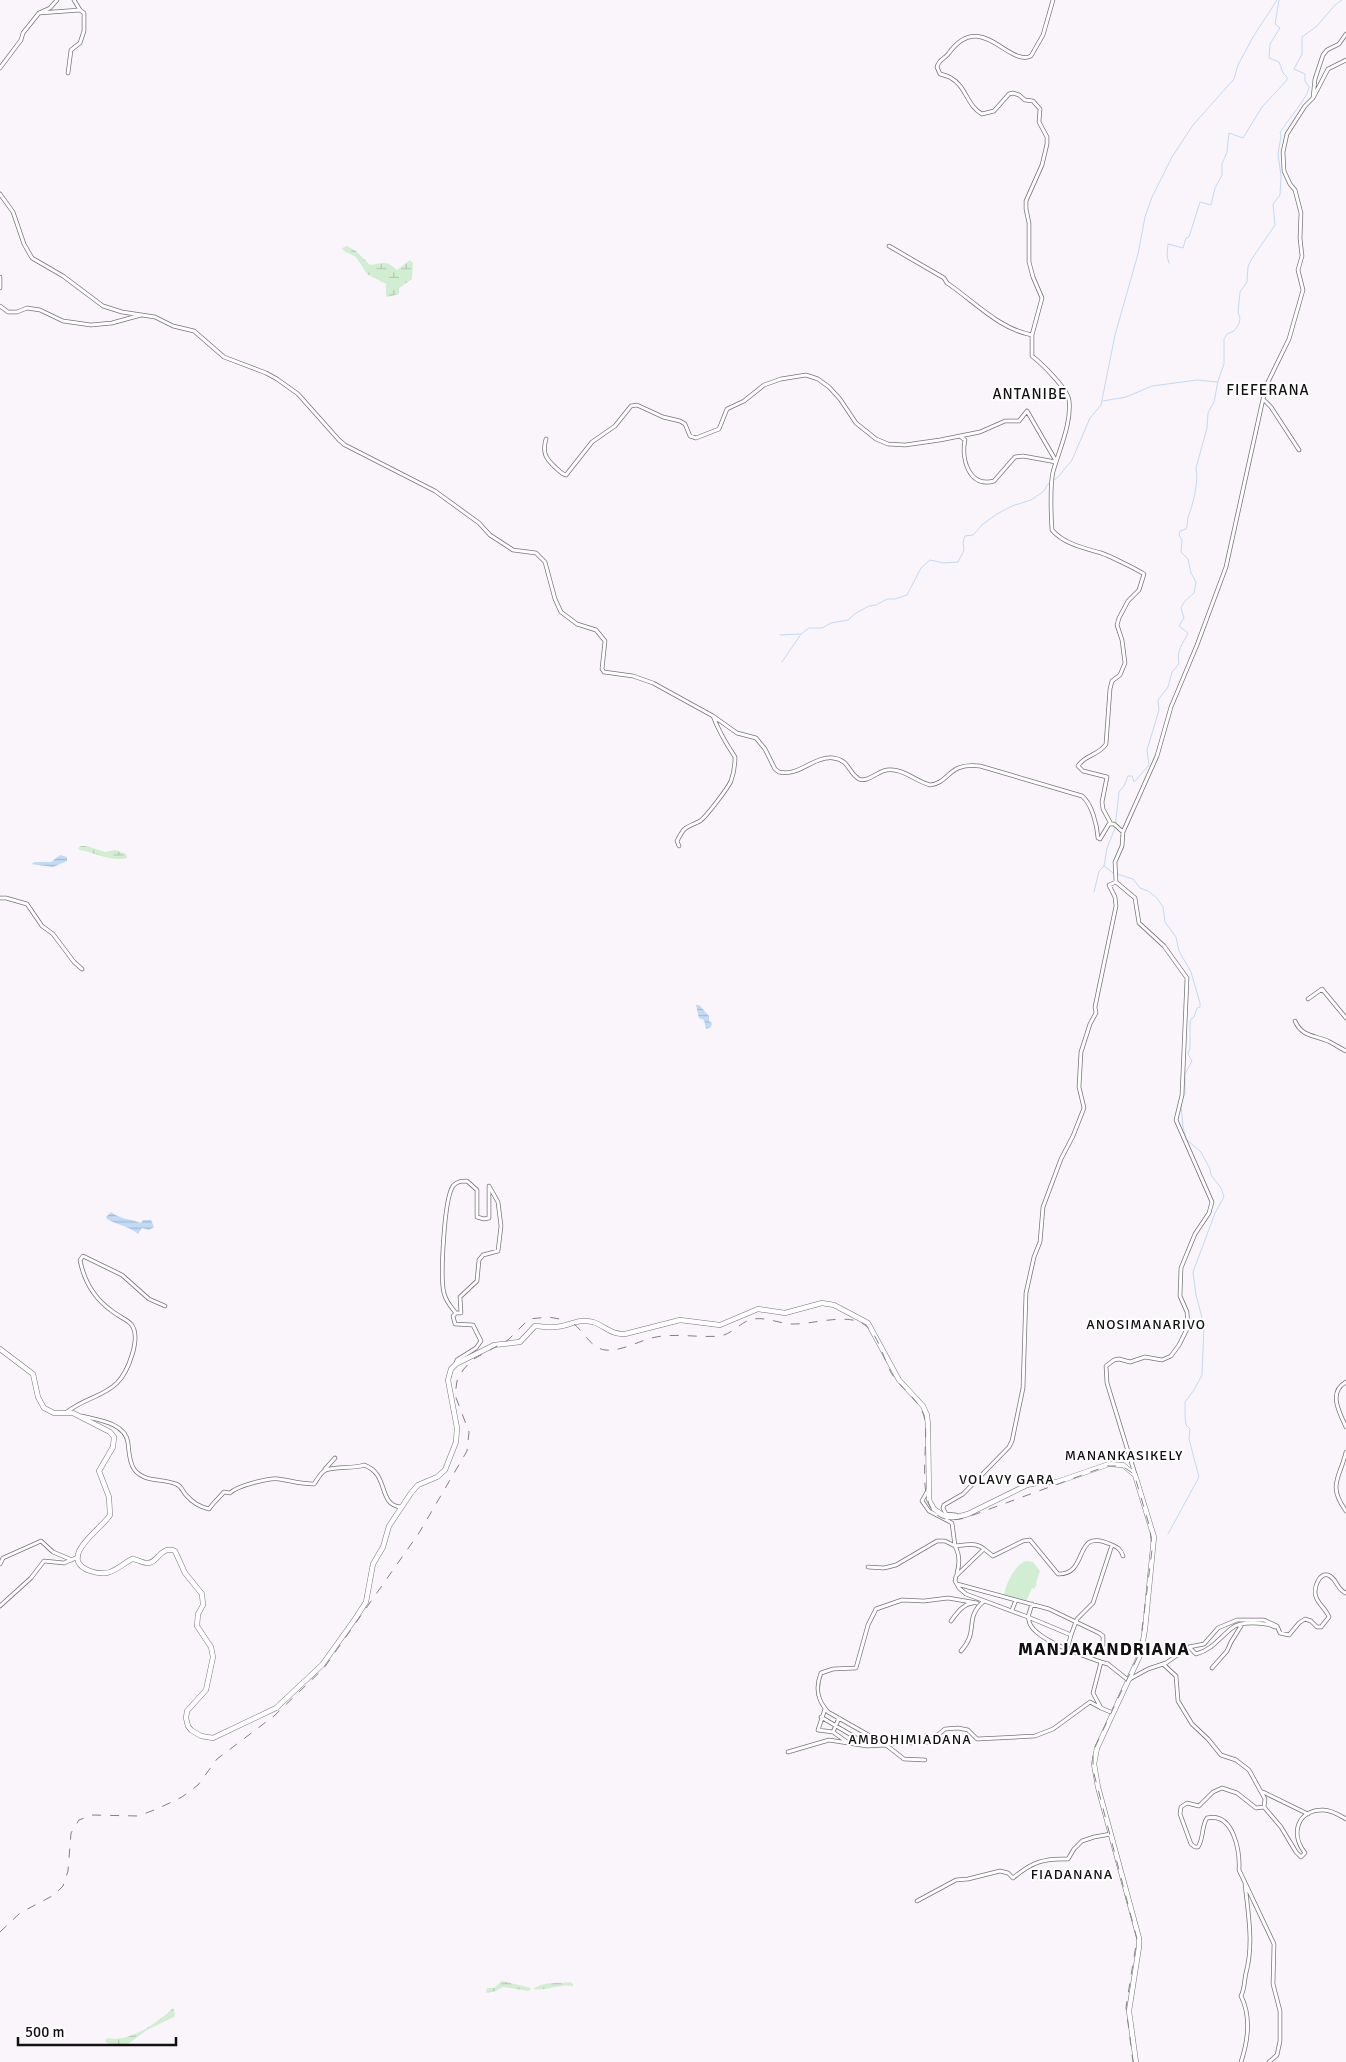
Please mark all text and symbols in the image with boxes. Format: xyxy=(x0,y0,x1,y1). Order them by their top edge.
district label: FIEFERANA xyxy=(1226,381,1310,399)
district label: ANTANIBE xyxy=(992,385,1068,403)
district label: ANOSIMANARIVO xyxy=(1086,1316,1206,1333)
district label: MANANKASIKELY xyxy=(1065,1447,1183,1464)
district label: VOLAVY GARA xyxy=(959,1471,1055,1488)
district label: MANJAKANDRIANA xyxy=(1018,1638,1190,1660)
district label: AMBOHIMIADANA xyxy=(848,1731,972,1748)
district label: FIADANANA xyxy=(1031,1866,1113,1883)
scale bar xyxy=(18,2014,175,2046)
text: 500 m xyxy=(25,2023,65,2041)

